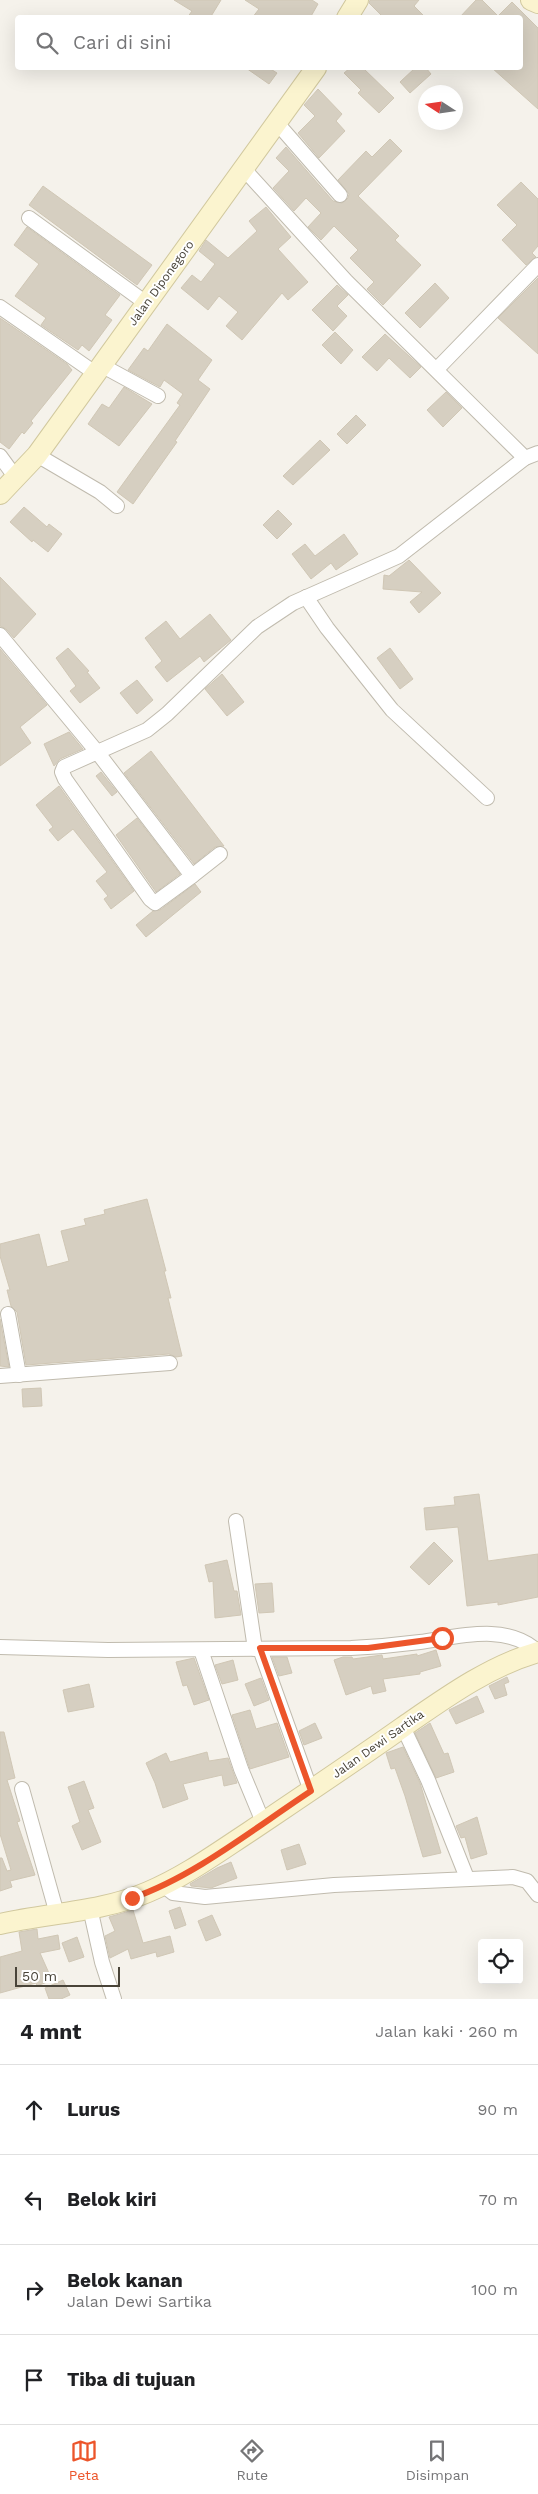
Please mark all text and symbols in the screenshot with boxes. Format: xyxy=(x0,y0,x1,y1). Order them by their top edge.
search box xyxy=(15,15,523,70)
icon: search xyxy=(33,29,61,57)
text: Cari di sini xyxy=(73,31,171,54)
north arrow xyxy=(418,85,463,130)
street label: Jalan Diponegoro xyxy=(125,238,197,328)
route start xyxy=(431,1627,454,1650)
street label: Jalan Dewi Sartika xyxy=(329,1707,427,1781)
route end xyxy=(121,1887,144,1910)
map controls xyxy=(478,1939,523,1984)
button: locate xyxy=(478,1939,523,1984)
scale bar xyxy=(15,1964,120,1987)
text: 50 m xyxy=(22,1968,57,1984)
text: 4 mnt xyxy=(20,2019,81,2044)
text: Jalan kaki · 260 m xyxy=(375,2022,518,2041)
icon: ahead xyxy=(20,2096,48,2124)
text: Lurus xyxy=(67,2098,120,2121)
text: 90 m xyxy=(477,2100,518,2119)
icon: left xyxy=(20,2186,48,2214)
text: Belok kiri xyxy=(67,2188,157,2211)
text: 70 m xyxy=(479,2190,518,2209)
text: Belok kanan xyxy=(67,2269,183,2292)
icon: right xyxy=(20,2276,48,2304)
text: 100 m xyxy=(471,2280,518,2299)
text: Jalan Dewi Sartika xyxy=(67,2292,212,2311)
icon: arrive xyxy=(20,2366,48,2394)
text: Tiba di tujuan xyxy=(67,2368,196,2391)
tab: Peta xyxy=(69,2437,99,2483)
tab: Rute xyxy=(236,2437,268,2483)
tab: Disimpan xyxy=(406,2437,469,2483)

